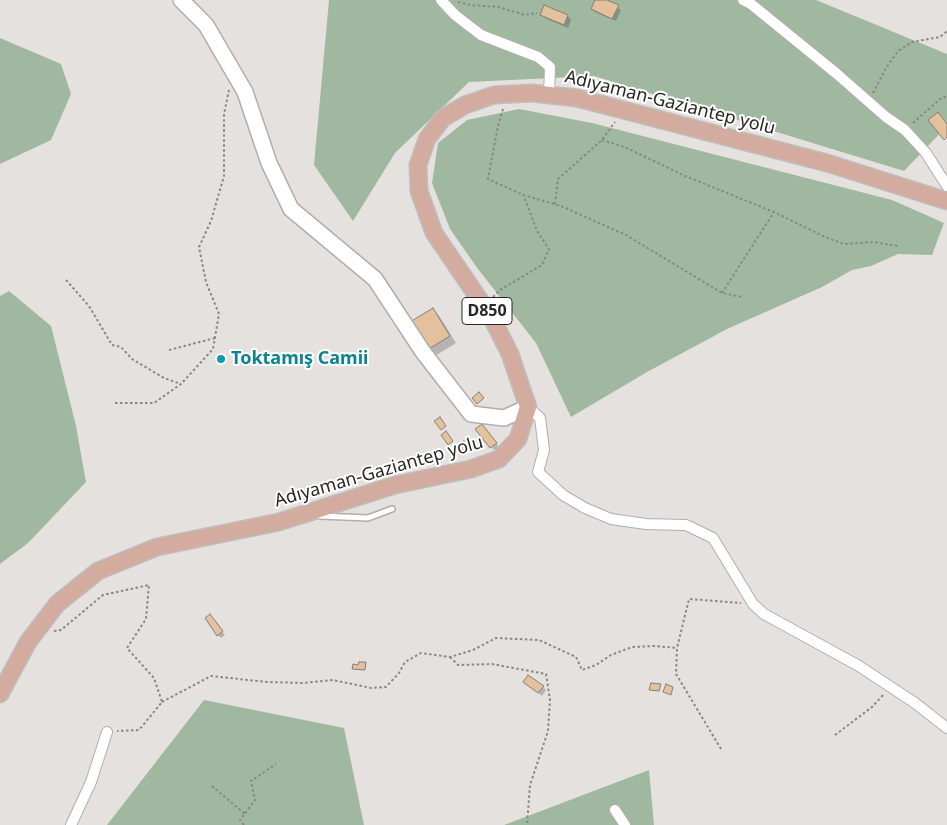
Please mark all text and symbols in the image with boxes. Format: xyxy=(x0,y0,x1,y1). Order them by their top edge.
street label: Adıyaman-Gaziantep yolu xyxy=(563,66,777,140)
road number: D850 xyxy=(462,298,512,324)
place label: Toktamış Camii xyxy=(231,348,368,370)
marker: Toktamış Camii xyxy=(215,353,227,365)
street label: Adıyaman-Gaziantep yolu xyxy=(272,432,486,512)

